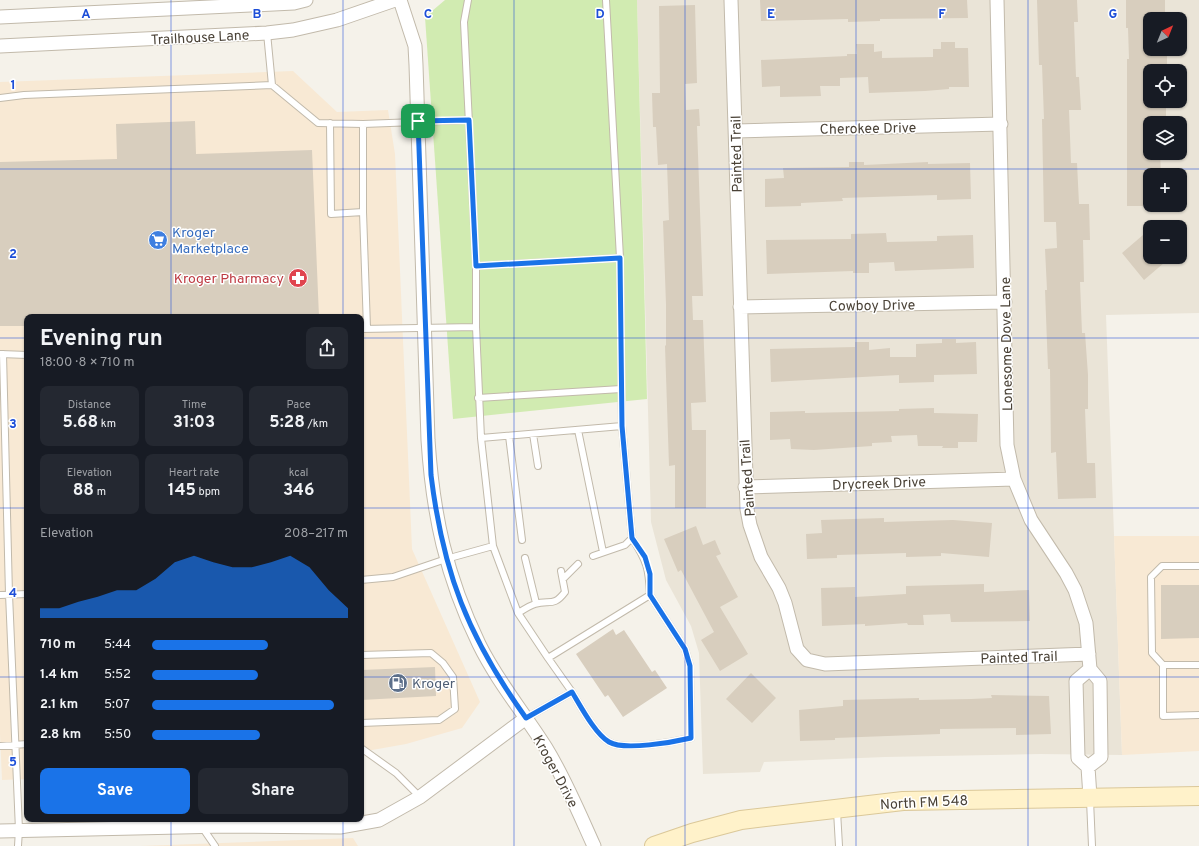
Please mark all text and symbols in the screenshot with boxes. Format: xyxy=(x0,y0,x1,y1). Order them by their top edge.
text: A xyxy=(81,7,91,23)
text: B xyxy=(253,7,262,23)
text: C xyxy=(424,7,432,23)
text: D xyxy=(595,7,605,23)
text: E xyxy=(767,7,775,23)
text: F xyxy=(938,7,946,23)
text: G xyxy=(1109,7,1118,23)
north arrow xyxy=(1143,12,1187,56)
map controls xyxy=(1143,12,1187,264)
street label: Trailhouse Lane xyxy=(150,27,250,50)
button: locate xyxy=(1143,64,1187,108)
text: 1 xyxy=(10,78,16,94)
pin xyxy=(401,104,435,138)
icon: arrive xyxy=(407,110,429,132)
street label: Painted Trail xyxy=(728,115,747,193)
button: layers xyxy=(1143,116,1187,160)
street label: Cherokee Drive xyxy=(820,120,916,139)
button: + xyxy=(1143,168,1187,212)
button: − xyxy=(1143,220,1187,264)
place label: Kroger Marketplace xyxy=(172,225,249,258)
supermarket icon: Kroger Marketplace xyxy=(147,229,169,251)
text: 2 xyxy=(9,247,17,263)
pharmacy icon: Kroger Pharmacy xyxy=(287,267,309,289)
place label: Kroger Pharmacy xyxy=(174,271,284,288)
street label: Lonesome Dove Lane xyxy=(998,277,1017,411)
street label: Cowboy Drive xyxy=(829,297,915,316)
text: Evening run xyxy=(40,326,163,353)
button: share xyxy=(306,327,348,369)
text: 18:00 · 8 × 710 m xyxy=(40,355,135,371)
text: Distance xyxy=(68,398,111,412)
text: Time xyxy=(182,398,206,412)
text: Pace xyxy=(287,398,311,412)
text: 5.68 xyxy=(63,412,98,434)
text: 31:03 xyxy=(173,412,215,434)
text: 5:28 xyxy=(269,412,305,434)
text: 3 xyxy=(9,417,17,433)
text: km xyxy=(98,417,116,431)
text: /km xyxy=(305,417,328,431)
street label: Painted Trail xyxy=(737,439,760,517)
text: Elevation xyxy=(67,466,112,480)
text: Heart rate xyxy=(169,466,219,480)
text: kcal xyxy=(289,466,308,480)
street label: Drycreek Drive xyxy=(832,474,926,495)
text: 88 xyxy=(73,480,94,502)
text: 145 xyxy=(168,480,196,502)
text: 346 xyxy=(283,480,314,502)
text: m xyxy=(94,485,106,499)
text: bpm xyxy=(196,485,220,499)
text: Elevation xyxy=(40,526,93,542)
text: 208–217 m xyxy=(284,526,348,542)
text: 4 xyxy=(9,586,17,602)
text: 710 m xyxy=(40,637,76,653)
text: 5:44 xyxy=(104,637,131,653)
street label: Painted Trail xyxy=(980,649,1058,668)
text: 1.4 km xyxy=(40,667,79,683)
text: 5:52 xyxy=(104,667,131,683)
fuel station icon: Kroger xyxy=(387,672,409,694)
place label: Kroger xyxy=(412,676,456,693)
text: 2.1 km xyxy=(40,697,78,713)
text: 5:07 xyxy=(104,697,130,713)
text: 2.8 km xyxy=(40,727,81,743)
text: 5:50 xyxy=(104,727,131,743)
street label: Kroger Drive xyxy=(528,732,581,811)
text: 5 xyxy=(9,755,17,771)
button: Save xyxy=(40,768,190,814)
button: Share xyxy=(198,768,348,814)
street label: North FM 548 xyxy=(880,793,969,814)

